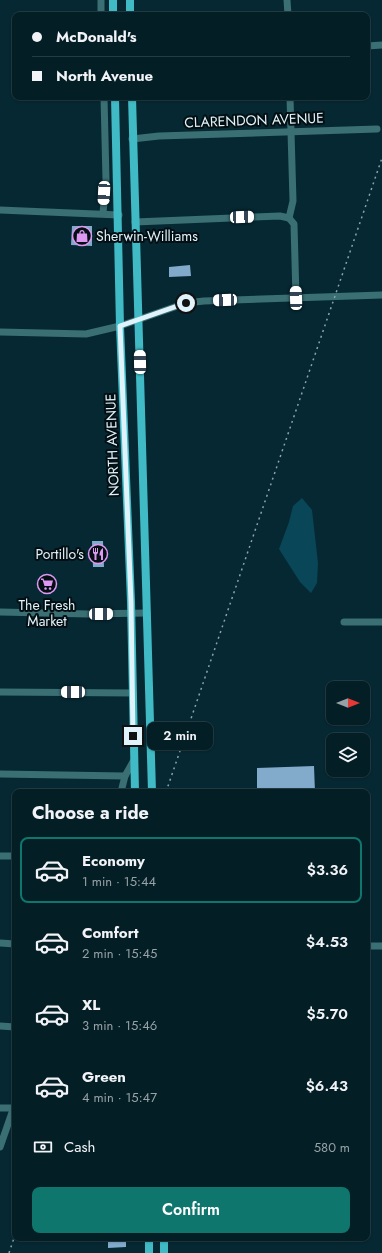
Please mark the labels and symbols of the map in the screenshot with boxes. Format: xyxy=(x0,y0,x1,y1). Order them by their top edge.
street label: CLARENDON AVENUE xyxy=(184,108,324,132)
car xyxy=(97,181,111,205)
car xyxy=(230,211,254,223)
shop icon: Sherwin-Williams xyxy=(71,225,93,247)
place label: Sherwin-Williams xyxy=(96,226,198,246)
car xyxy=(290,286,302,310)
route start xyxy=(177,294,195,312)
car xyxy=(213,294,237,306)
car xyxy=(134,350,146,374)
street label: NORTH AVENUE xyxy=(100,393,124,497)
restaurant icon: Portillo's xyxy=(87,543,109,565)
place label: Portillo's xyxy=(35,544,84,564)
supermarket icon: The Fresh Market xyxy=(36,573,58,595)
place label: The Fresh Market xyxy=(19,595,75,631)
car xyxy=(89,608,113,620)
north arrow xyxy=(326,681,370,725)
car xyxy=(61,686,85,698)
callout: 2 min xyxy=(147,722,213,750)
route end xyxy=(124,727,142,745)

